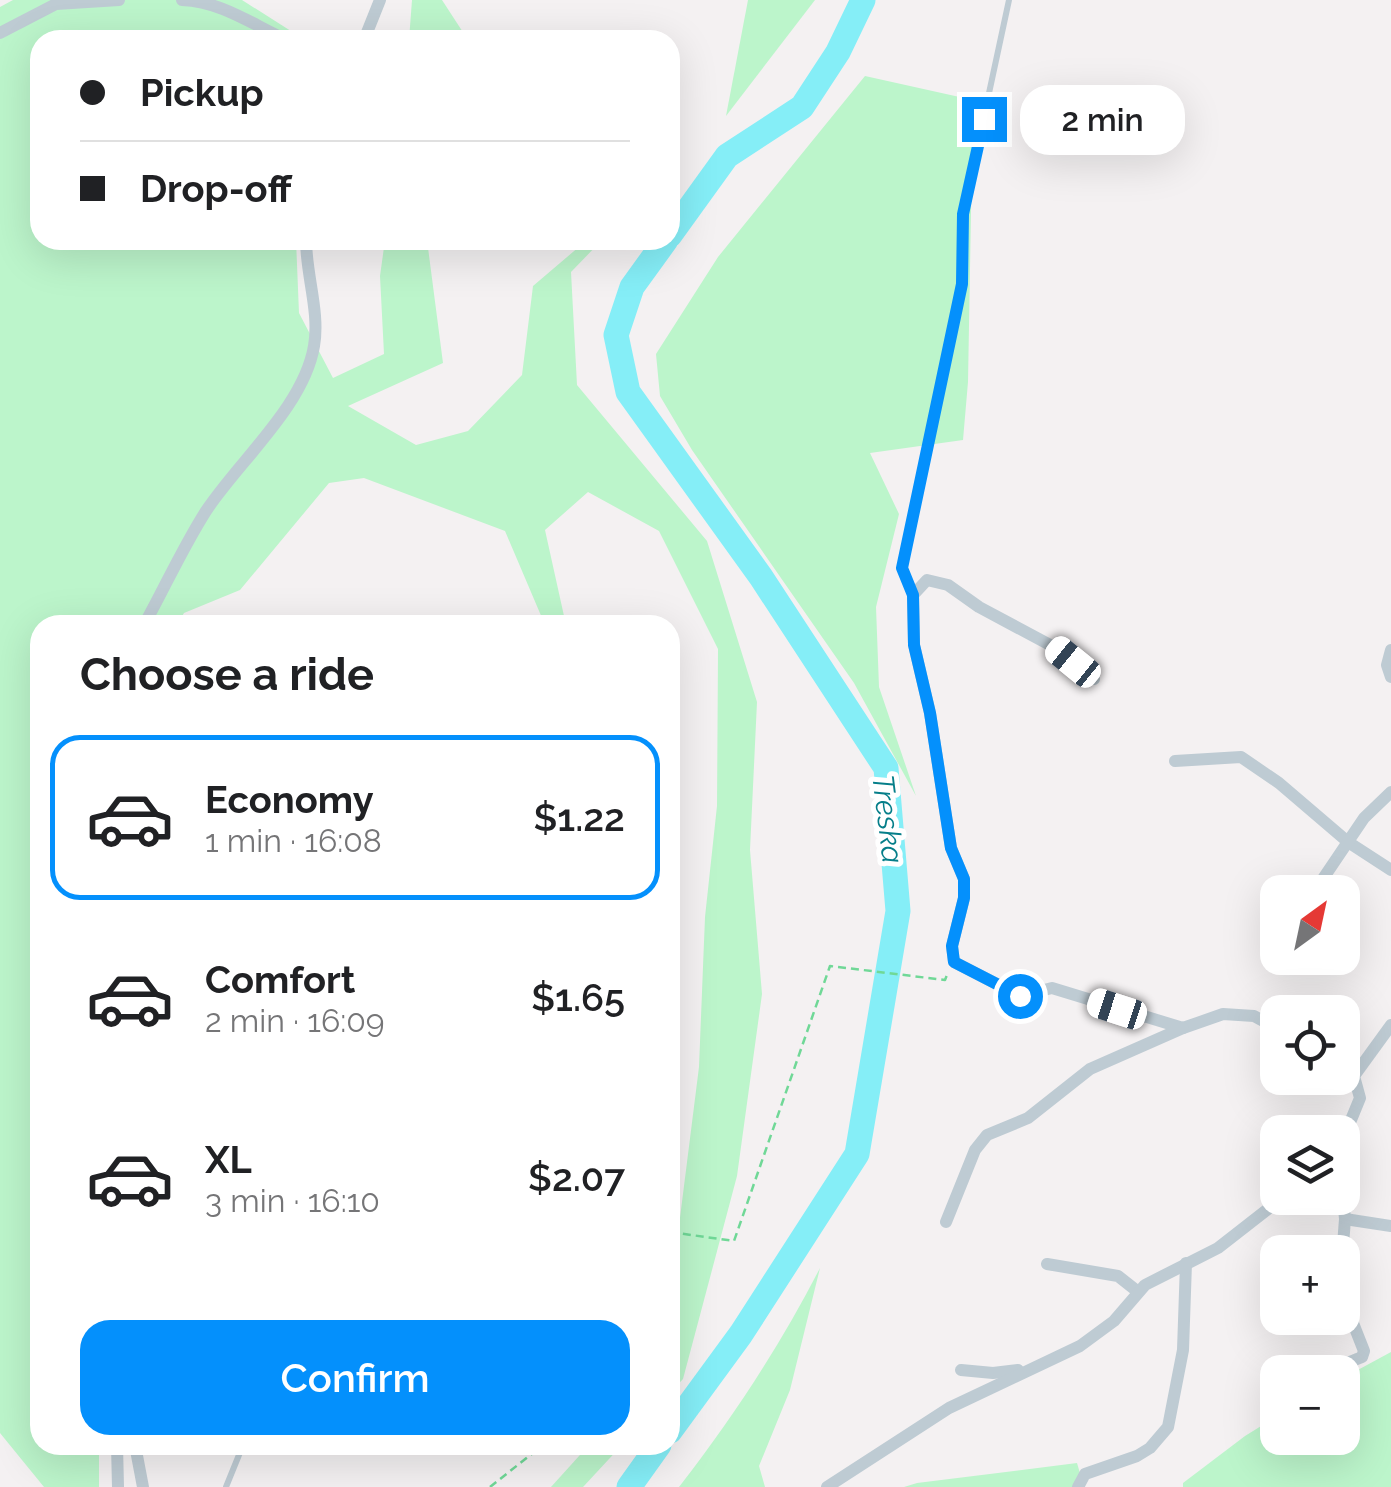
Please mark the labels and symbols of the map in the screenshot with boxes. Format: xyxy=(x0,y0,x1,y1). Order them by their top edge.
callout: 2 min xyxy=(1019,84,1184,154)
route end xyxy=(962,97,1007,142)
car xyxy=(1040,631,1106,693)
water label: Treska xyxy=(865,773,911,865)
north arrow xyxy=(1260,875,1360,975)
route start xyxy=(998,974,1043,1019)
car xyxy=(1084,985,1150,1033)

